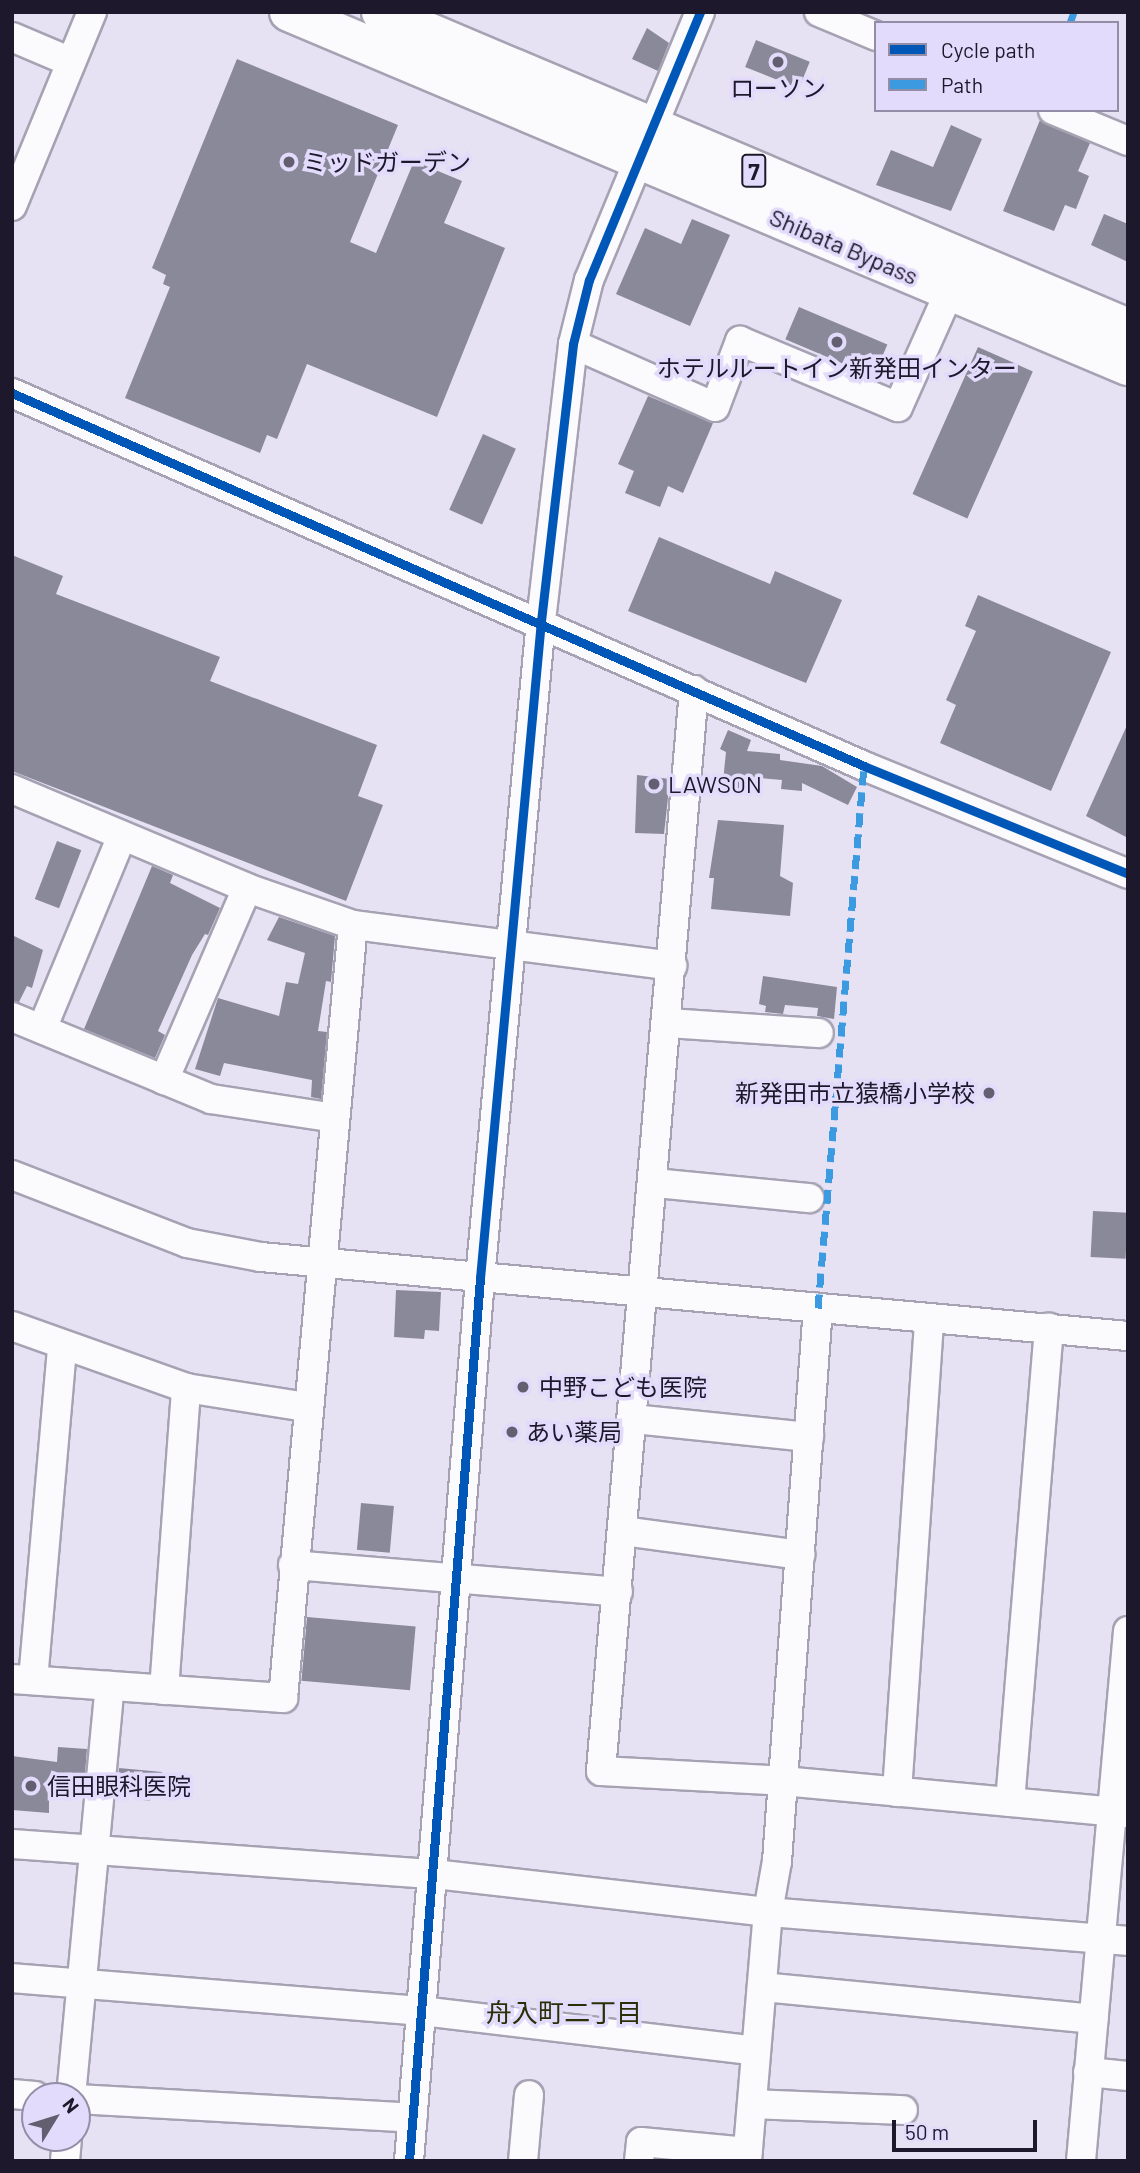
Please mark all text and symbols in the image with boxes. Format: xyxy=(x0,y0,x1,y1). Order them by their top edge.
legend xyxy=(874,21,1119,112)
text: Cycle path xyxy=(941,37,1035,62)
marker: ローソン xyxy=(770,54,786,70)
text: Path xyxy=(941,72,983,97)
place label: ローソン xyxy=(730,74,826,102)
place label: ミッドガーデン xyxy=(303,148,471,176)
road number: 7 xyxy=(740,152,768,190)
marker: ミッドガーデン xyxy=(281,154,297,170)
street label: Shibata Bypass xyxy=(766,202,922,290)
marker: ホテルルートイン新発田インター xyxy=(829,334,845,350)
place label: ホテルルートイン新発田インター xyxy=(657,354,1017,382)
place label: LAWSON xyxy=(668,770,762,798)
marker: LAWSON xyxy=(646,776,662,792)
place label: 新発田市立猿橋小学校 xyxy=(735,1079,975,1107)
marker: 新発田市立猿橋小学校 xyxy=(981,1085,997,1101)
place label: 中野こども医院 xyxy=(539,1373,707,1401)
marker: 中野こども医院 xyxy=(513,1377,533,1397)
place label: あい薬局 xyxy=(526,1418,622,1446)
marker: あい薬局 xyxy=(504,1424,520,1440)
place label: 信田眼科医院 xyxy=(47,1772,191,1800)
marker: 信田眼科医院 xyxy=(21,1776,41,1796)
district label: 舟入町二丁目 xyxy=(486,1996,642,2028)
north arrow xyxy=(21,2082,91,2152)
text: N xyxy=(58,2093,84,2117)
scale bar xyxy=(895,2106,1040,2150)
text: 50 m xyxy=(905,2119,949,2144)

